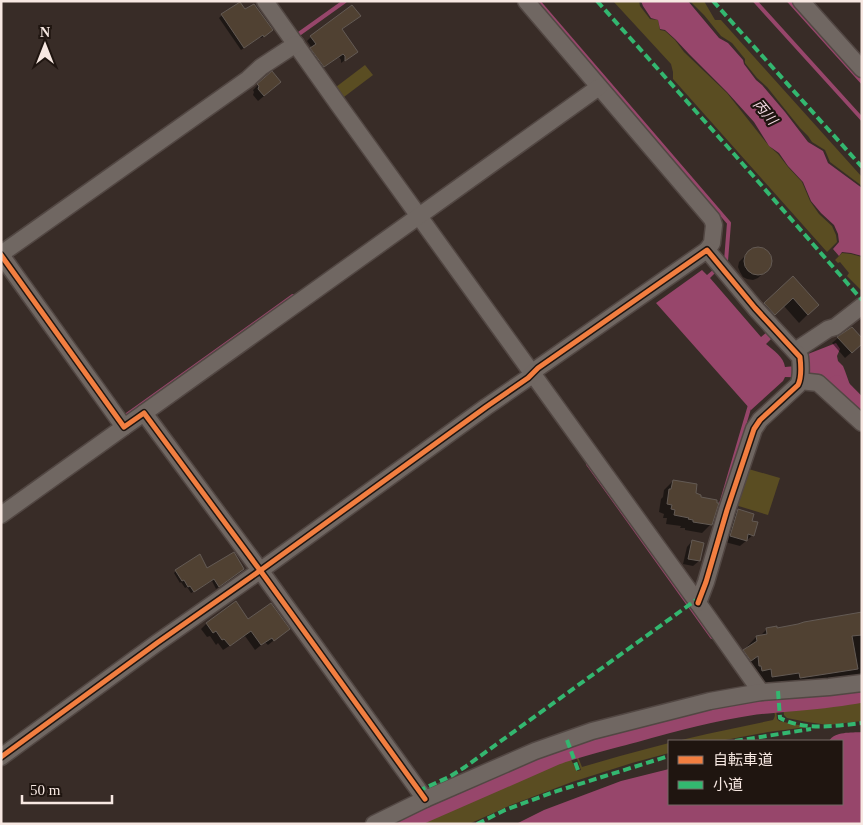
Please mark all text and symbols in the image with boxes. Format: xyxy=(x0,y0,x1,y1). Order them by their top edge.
north arrow xyxy=(20,20,70,70)
text: N xyxy=(40,25,50,40)
water label: 丙川 xyxy=(750,96,781,129)
legend xyxy=(668,740,843,805)
text: 自転車道 xyxy=(713,752,773,768)
scale bar xyxy=(22,772,112,804)
text: 小道 xyxy=(713,777,743,793)
text: 50 m xyxy=(30,782,61,798)

